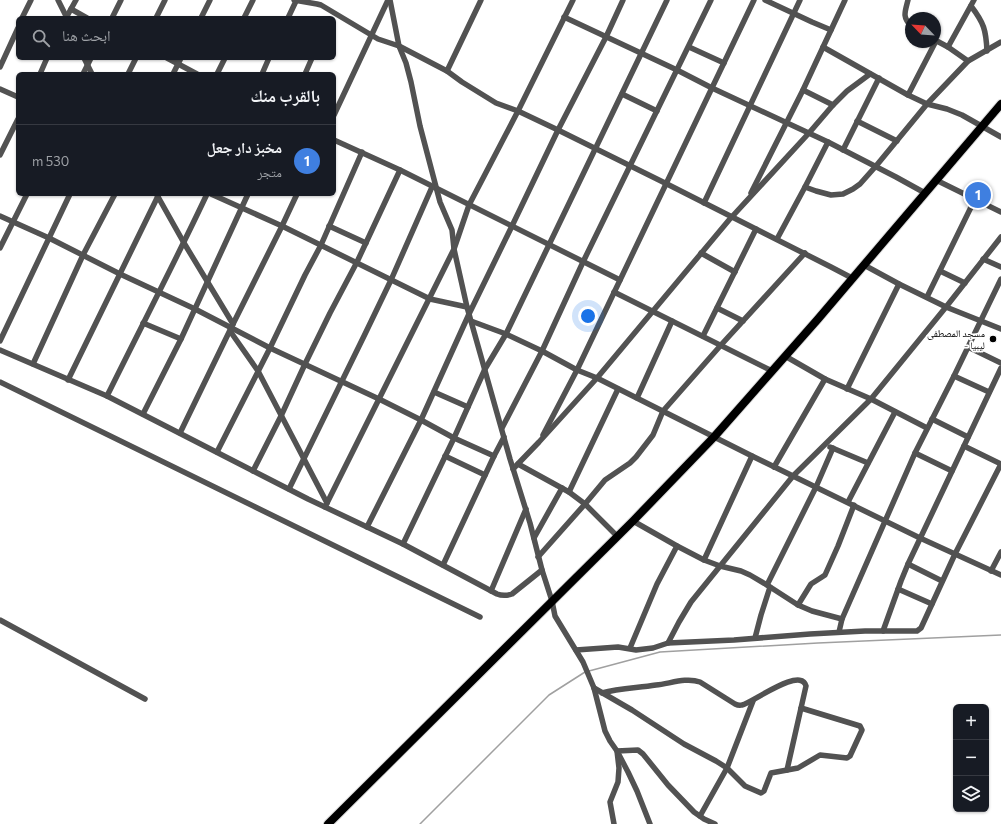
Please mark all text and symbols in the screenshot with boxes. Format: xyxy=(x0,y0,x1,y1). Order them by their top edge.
north arrow xyxy=(905,12,941,48)
search box xyxy=(16,16,336,60)
text: ابحث هنا xyxy=(62,26,111,44)
icon: search xyxy=(30,27,52,49)
text: بالقرب منك xyxy=(250,85,320,106)
text: مخبز دار جعل xyxy=(207,138,282,156)
text: 530 m xyxy=(32,153,69,169)
text: 1 xyxy=(304,153,310,169)
text: متجر xyxy=(257,164,282,180)
pin: 1 xyxy=(965,180,991,210)
your location xyxy=(578,306,598,326)
place label: مسجد المصطفى - ليبيا xyxy=(927,327,985,351)
marker: مسجد المصطفى - ليبيا xyxy=(988,334,998,344)
map controls xyxy=(953,704,989,812)
button: + xyxy=(953,704,989,740)
button: − xyxy=(953,740,989,776)
button: layers xyxy=(953,776,989,812)

